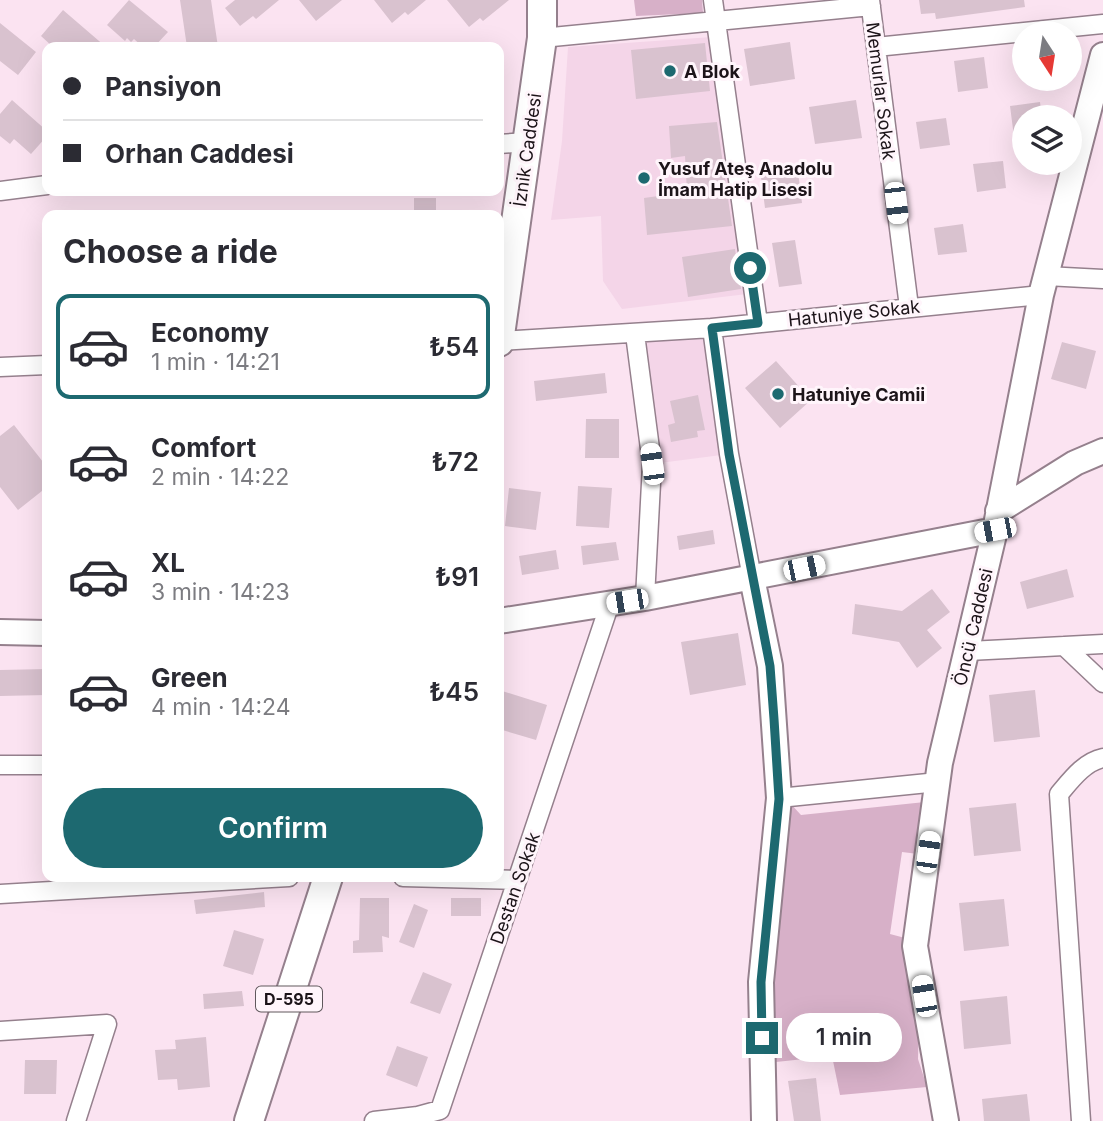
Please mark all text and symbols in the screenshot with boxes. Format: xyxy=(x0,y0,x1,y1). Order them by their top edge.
street label: Memurlar Sokak xyxy=(862,21,900,161)
north arrow xyxy=(1012,21,1082,91)
map controls xyxy=(1012,21,1082,175)
place label: A Blok xyxy=(684,61,741,82)
marker: A Blok xyxy=(662,63,678,79)
text: Pansiyon xyxy=(105,71,222,102)
street label: İznik Caddesi xyxy=(508,92,545,208)
button: layers xyxy=(1012,105,1082,175)
text: Orhan Caddesi xyxy=(105,138,294,169)
place label: Yusuf Ateş Anadolu İmam Hatip Lisesi xyxy=(658,158,832,200)
marker: Yusuf Ateş Anadolu İmam Hatip Lisesi xyxy=(636,170,652,186)
car xyxy=(884,181,909,225)
text: Choose a ride xyxy=(63,232,278,271)
route start xyxy=(734,252,766,284)
street label: Hatuniye Sokak xyxy=(787,296,921,330)
icon: car xyxy=(67,315,130,378)
text: Economy xyxy=(151,317,269,348)
text: ₺54 xyxy=(429,331,479,362)
text: 1 min · 14:21 xyxy=(151,348,280,376)
place label: Hatuniye Camii xyxy=(792,384,925,405)
marker: Hatuniye Camii xyxy=(770,386,786,402)
icon: car xyxy=(67,430,130,493)
text: Comfort xyxy=(151,432,256,463)
car xyxy=(639,442,666,486)
text: ₺72 xyxy=(431,446,479,477)
text: 2 min · 14:22 xyxy=(151,463,289,491)
car xyxy=(973,516,1018,544)
icon: car xyxy=(67,545,130,608)
text: XL xyxy=(151,547,185,578)
car xyxy=(782,553,827,583)
text: ₺91 xyxy=(435,561,479,592)
street label: Öncü Caddesi xyxy=(948,566,997,688)
text: 3 min · 14:23 xyxy=(151,578,290,606)
car xyxy=(605,587,650,615)
icon: car xyxy=(67,660,130,723)
text: Green xyxy=(151,662,228,693)
text: ₺45 xyxy=(429,676,479,707)
text: 4 min · 14:24 xyxy=(151,693,291,721)
button: Confirm xyxy=(63,788,483,868)
street label: Destan Sokak xyxy=(486,829,544,947)
car xyxy=(915,830,942,874)
car xyxy=(911,973,938,1019)
road number: D-595 xyxy=(256,987,322,1012)
callout: 1 min xyxy=(786,1014,902,1062)
route end xyxy=(746,1022,778,1054)
text: 1 min xyxy=(816,1023,872,1051)

